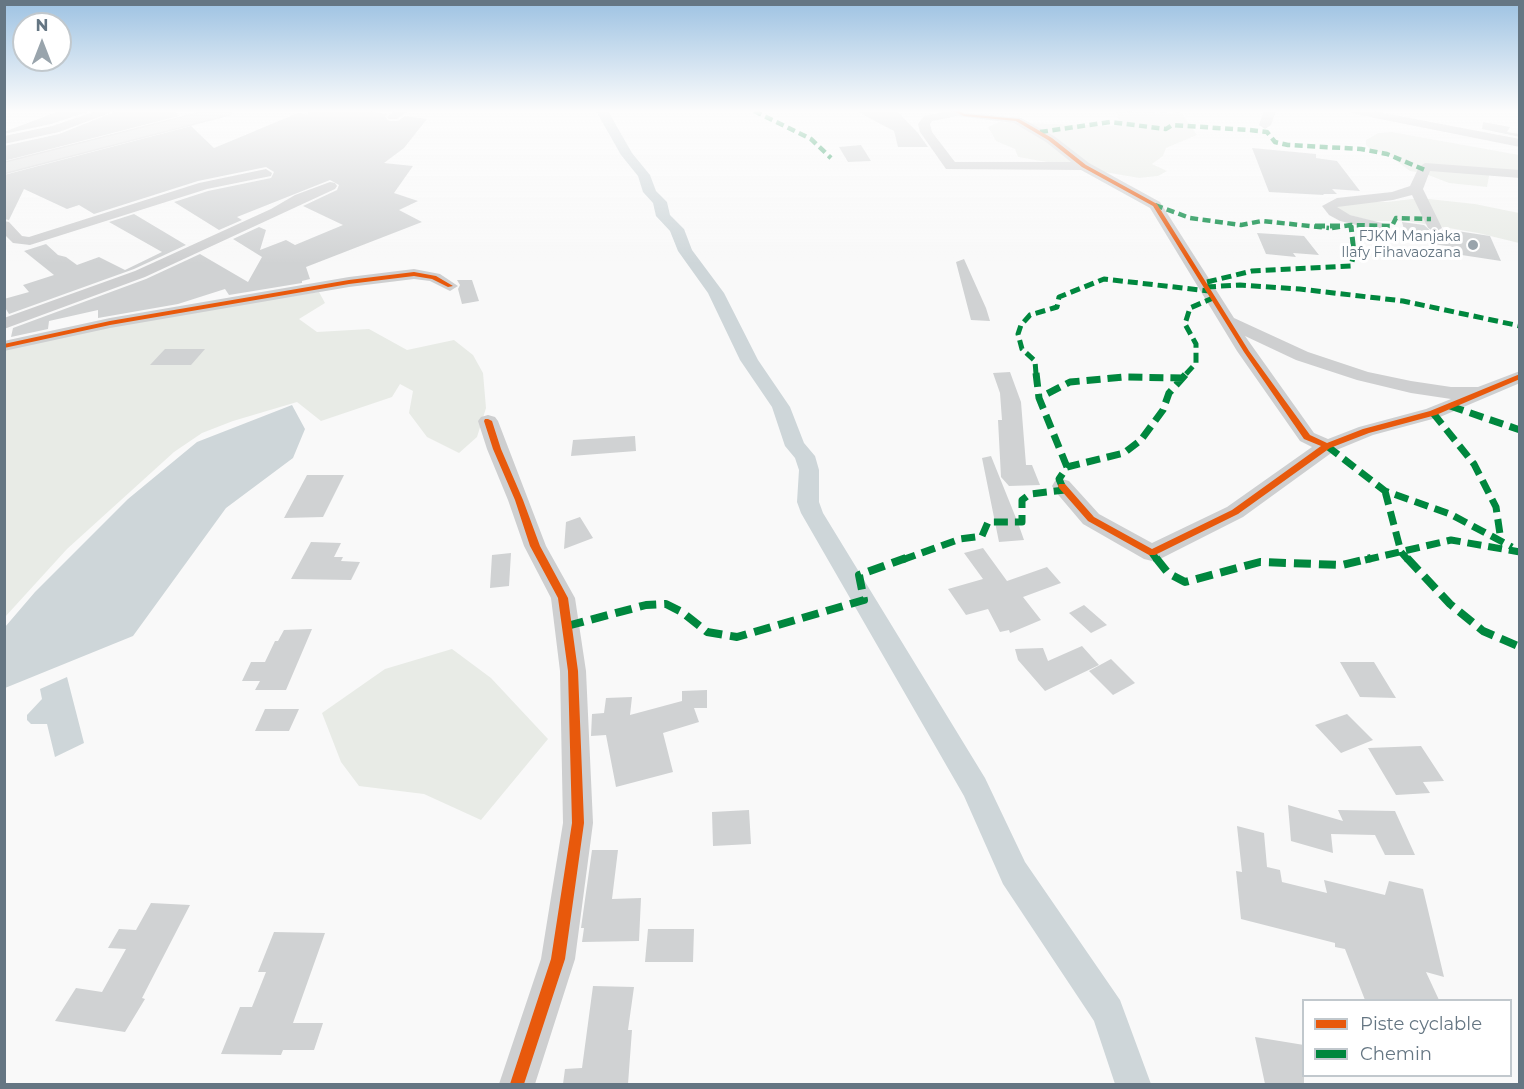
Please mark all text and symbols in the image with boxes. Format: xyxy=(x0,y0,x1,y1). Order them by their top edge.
north arrow xyxy=(12,12,72,72)
text: N xyxy=(36,16,48,35)
place label: FJKM Manjaka Ilafy Fihavaozana xyxy=(1341,229,1461,262)
marker: FJKM Manjaka Ilafy Fihavaozana xyxy=(1466,238,1480,252)
legend xyxy=(1302,999,1512,1077)
text: Piste cyclable xyxy=(1360,1013,1482,1035)
text: Chemin xyxy=(1360,1043,1432,1065)

